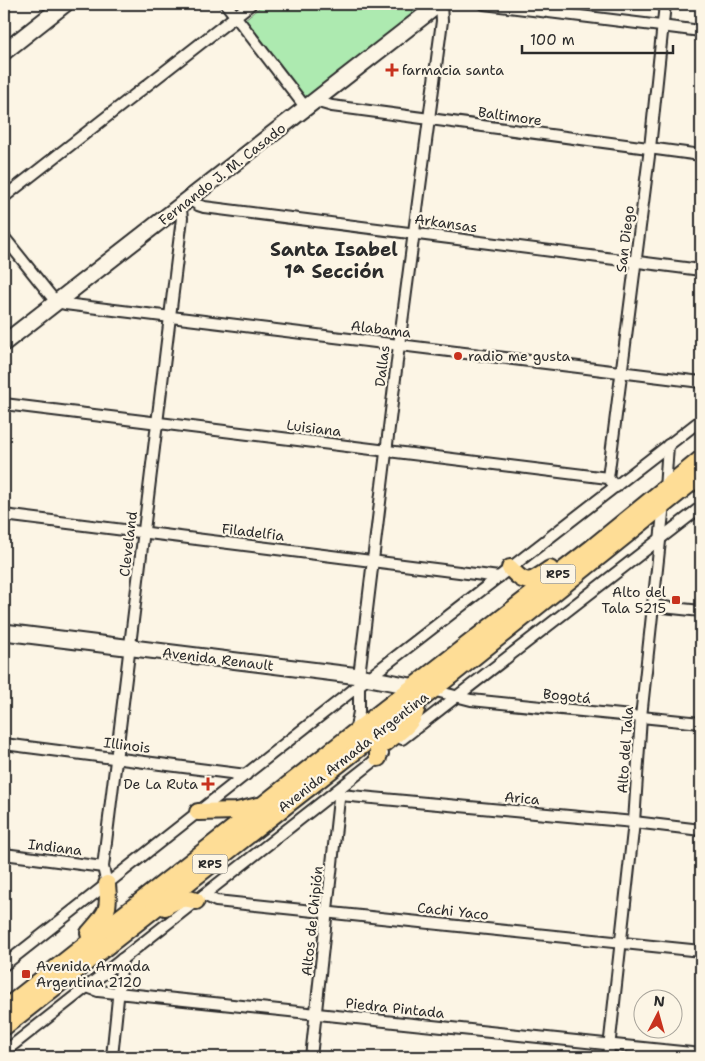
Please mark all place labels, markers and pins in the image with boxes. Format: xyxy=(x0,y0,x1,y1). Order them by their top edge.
place label: farmacia santa xyxy=(402,61,504,79)
marker: farmacia santa xyxy=(386,64,398,76)
place label: radio me gusta xyxy=(468,347,571,365)
marker: radio me gusta xyxy=(452,350,464,362)
place label: Alto del Tala 5215 xyxy=(602,583,667,617)
marker: Alto del Tala 5215 xyxy=(670,594,682,606)
place label: De La Ruta xyxy=(123,775,198,793)
marker: De La Ruta xyxy=(202,778,214,790)
place label: Avenida Armada Argentina 2120 xyxy=(36,957,150,991)
marker: Avenida Armada Argentina 2120 xyxy=(20,968,32,980)

